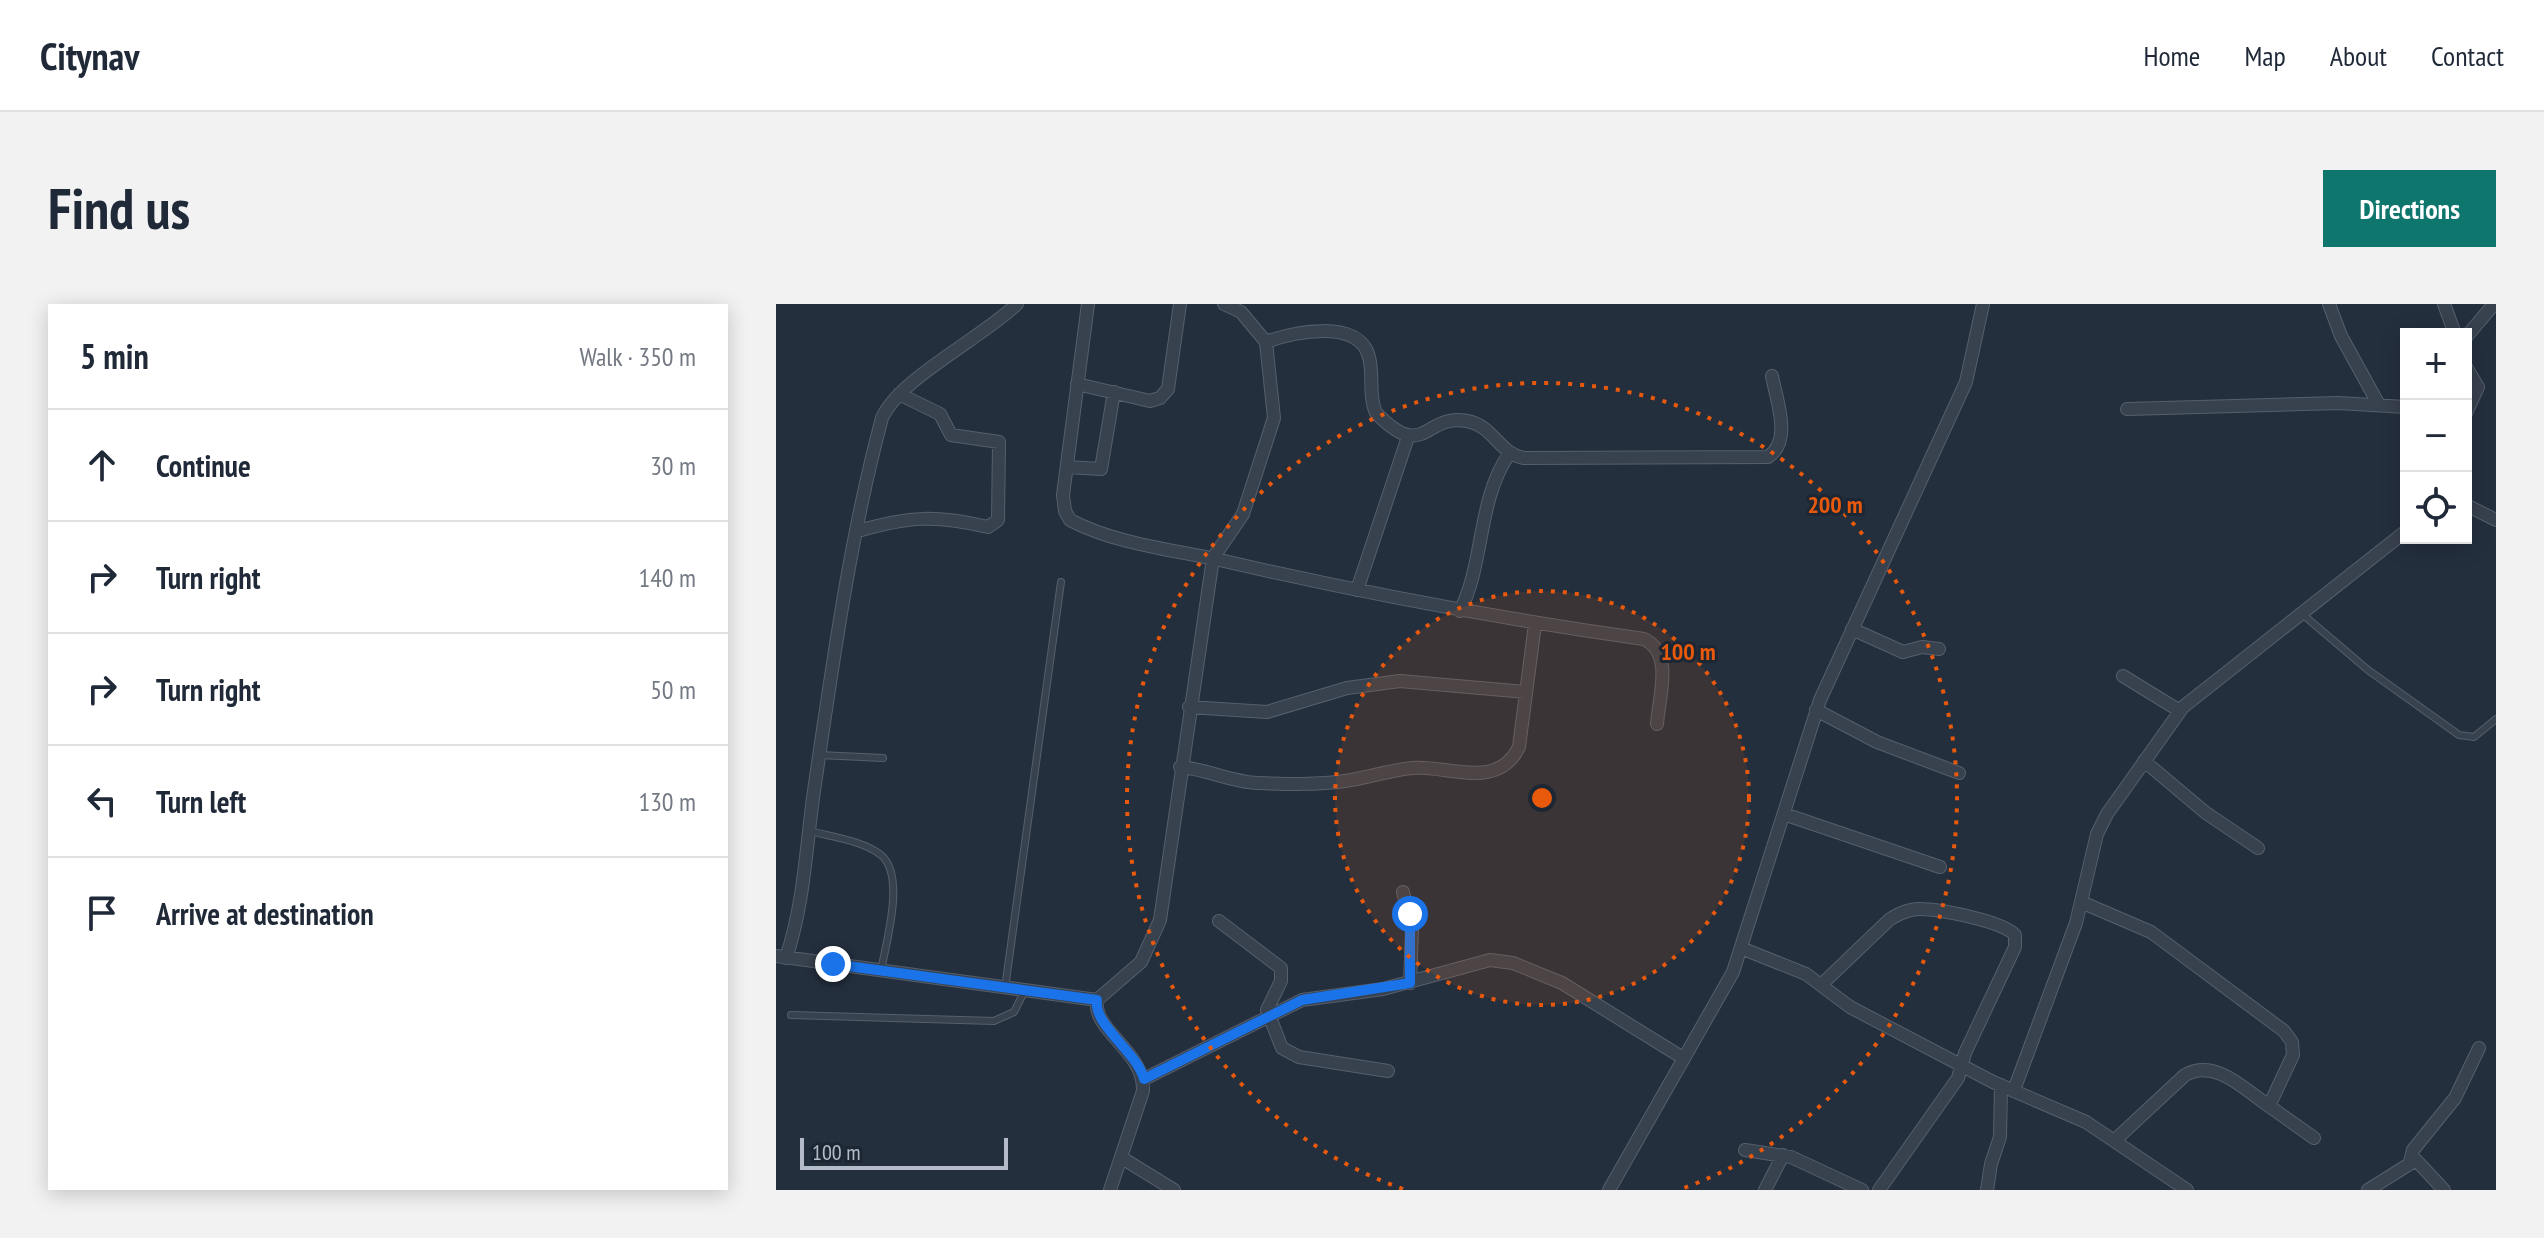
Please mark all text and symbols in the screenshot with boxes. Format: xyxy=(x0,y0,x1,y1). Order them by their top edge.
text: Citynav xyxy=(40,31,139,80)
text: Home xyxy=(2144,37,2200,74)
text: Map xyxy=(2244,37,2286,74)
text: About xyxy=(2330,37,2387,74)
text: Contact xyxy=(2431,37,2504,74)
button: Directions xyxy=(2323,170,2496,247)
text: Find us xyxy=(48,172,190,244)
map controls xyxy=(2400,328,2472,544)
button: + xyxy=(2400,328,2472,400)
text: 5 min xyxy=(80,334,149,378)
text: Walk · 350 m xyxy=(579,340,696,373)
button: − xyxy=(2400,400,2472,472)
icon: ahead xyxy=(80,443,124,487)
text: Continue xyxy=(156,446,251,485)
text: 30 m xyxy=(650,449,696,482)
button: locate xyxy=(2400,472,2472,544)
text: 200 m xyxy=(1807,489,1863,520)
icon: right xyxy=(80,555,124,599)
text: Turn right xyxy=(156,558,260,597)
text: 140 m xyxy=(638,561,696,594)
text: 100 m xyxy=(1660,636,1716,667)
icon: right xyxy=(80,667,124,711)
text: Turn right xyxy=(156,670,260,709)
text: 50 m xyxy=(650,673,696,706)
icon: left xyxy=(80,779,124,823)
text: Turn left xyxy=(156,782,246,821)
centre of rings xyxy=(1528,784,1556,812)
text: 130 m xyxy=(638,785,696,818)
icon: arrive xyxy=(80,891,124,935)
text: Arrive at destination xyxy=(156,894,374,933)
route start xyxy=(1392,896,1428,932)
route end xyxy=(815,946,851,982)
scale bar xyxy=(800,1134,1008,1170)
text: 100 m xyxy=(812,1138,861,1166)

